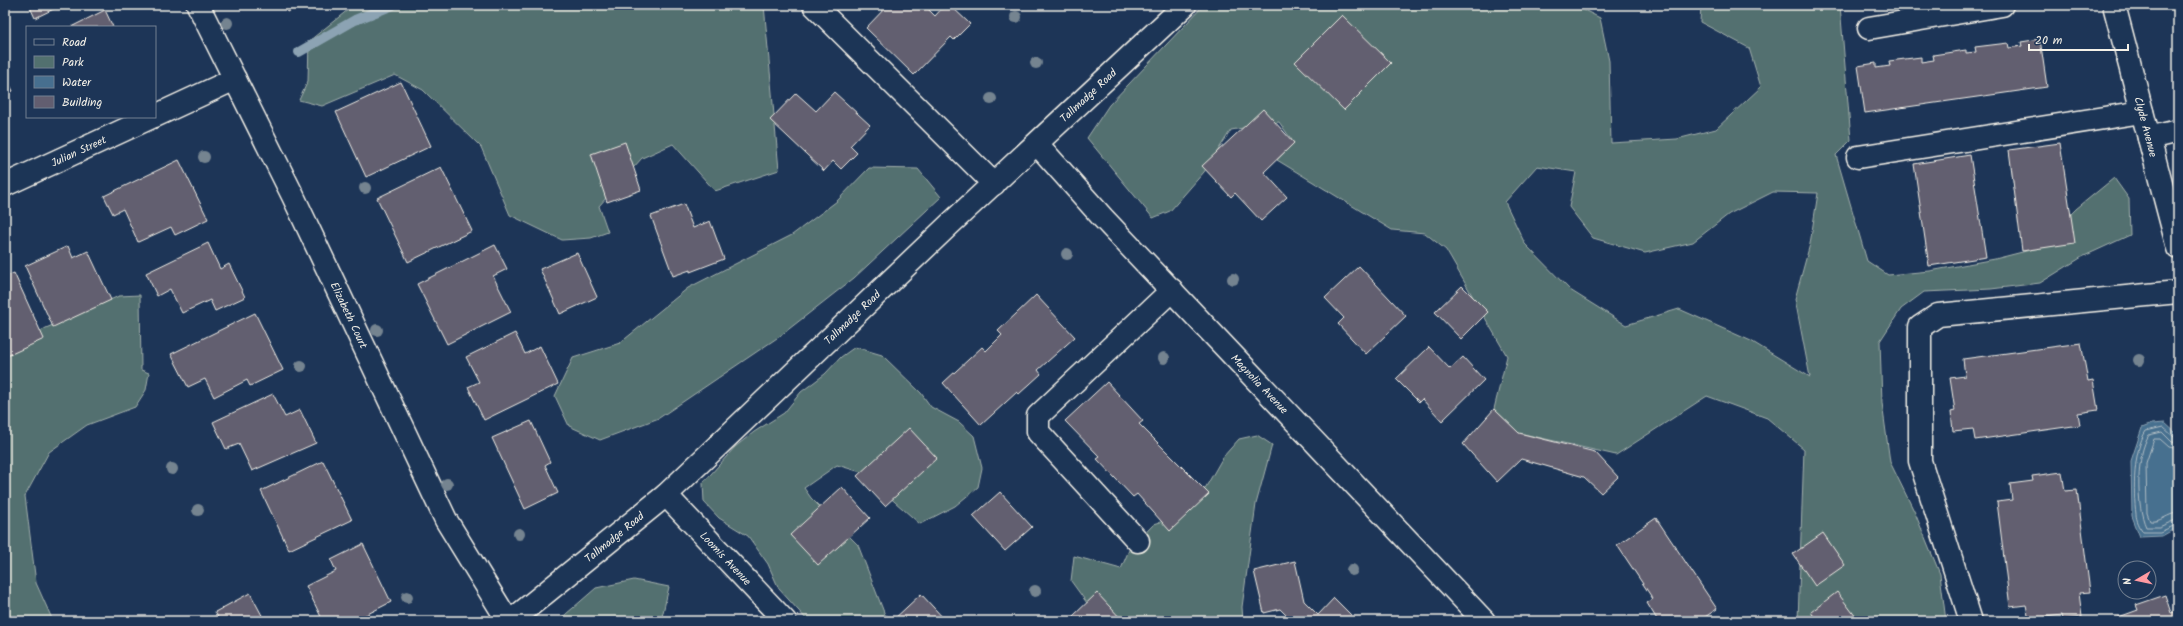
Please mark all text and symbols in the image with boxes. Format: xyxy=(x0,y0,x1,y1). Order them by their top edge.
legend xyxy=(26,26,156,118)
scale bar xyxy=(2029,26,2128,52)
text: 20 m xyxy=(2035,31,2063,50)
text: Road xyxy=(62,33,87,52)
text: Park xyxy=(62,53,84,72)
street label: Tallmadge Road xyxy=(1056,64,1122,127)
text: Water xyxy=(62,73,92,92)
text: Building xyxy=(62,93,102,112)
street label: Clyde Avenue xyxy=(2129,95,2162,159)
street label: Julian Street xyxy=(48,131,110,172)
street label: Elizabeth Court xyxy=(325,279,372,353)
street label: Tallmadge Road xyxy=(820,286,886,350)
street label: Magnolia Avenue xyxy=(1226,350,1292,419)
street label: Tallmadge Road xyxy=(581,508,649,568)
street label: Loomis Avenue xyxy=(695,528,755,590)
north arrow xyxy=(2117,560,2157,600)
text: N xyxy=(2119,577,2138,586)

